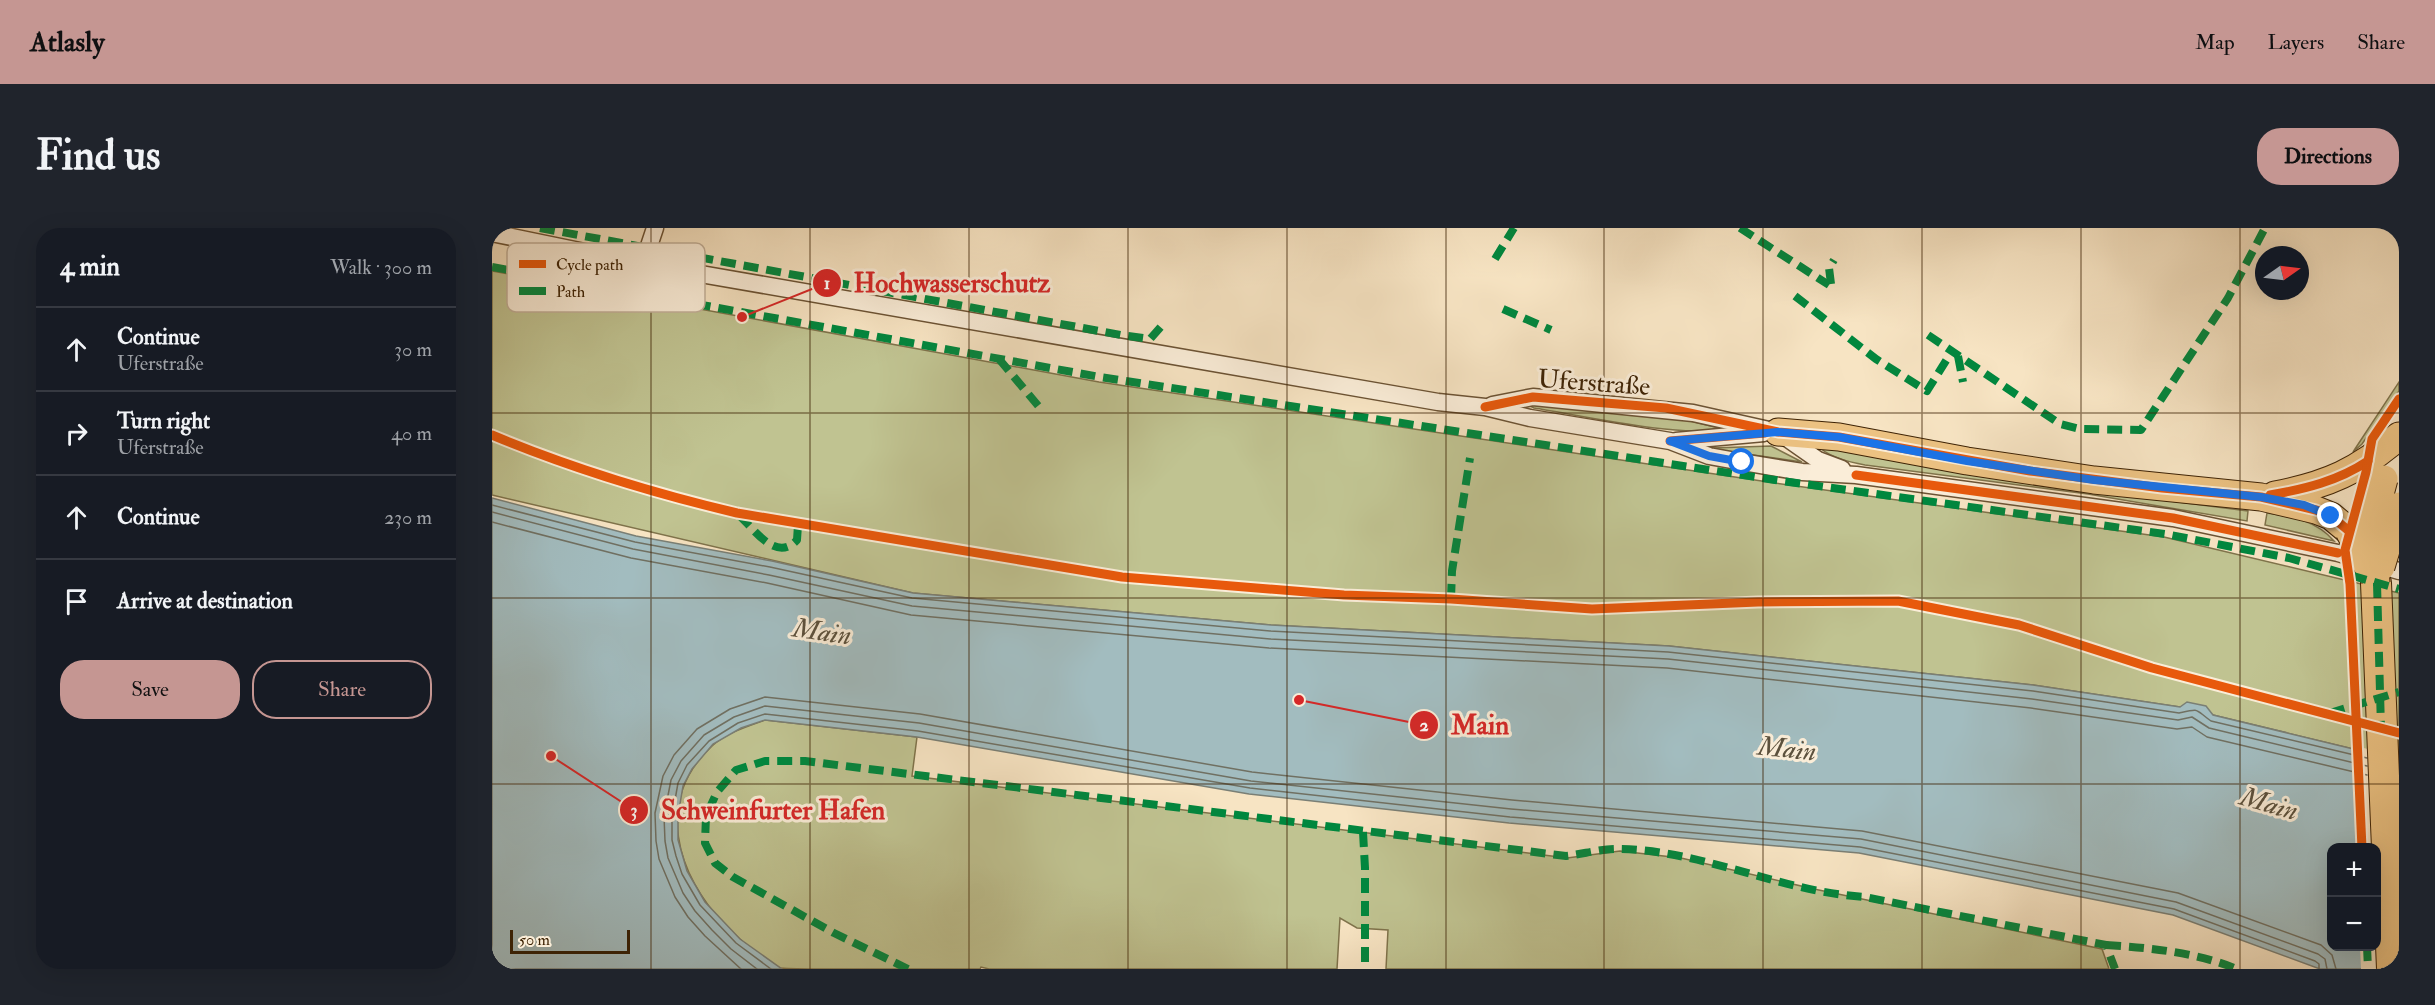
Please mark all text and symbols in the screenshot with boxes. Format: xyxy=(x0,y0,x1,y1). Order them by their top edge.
text: Atlasly xyxy=(30,25,104,60)
text: Map xyxy=(2195,29,2235,56)
text: Layers xyxy=(2268,29,2324,56)
text: Share xyxy=(2357,29,2405,56)
button: Directions xyxy=(2257,128,2399,185)
text: Find us xyxy=(36,130,160,182)
legend xyxy=(507,243,705,312)
north arrow xyxy=(2255,246,2309,300)
text: 4 min xyxy=(60,251,120,283)
text: Walk · 300 m xyxy=(330,255,432,280)
text: Cycle path xyxy=(556,255,624,276)
callout: Hochwasserschutz xyxy=(812,260,1062,305)
text: Hochwasserschutz xyxy=(854,267,1051,300)
text: 1 xyxy=(824,272,830,295)
text: Path xyxy=(556,282,586,302)
text: Continue xyxy=(117,323,200,351)
icon: ahead xyxy=(60,333,93,366)
text: 30 m xyxy=(394,337,432,362)
text: Uferstraße xyxy=(117,351,204,376)
street label: Uferstraße xyxy=(1537,363,1651,403)
text: Turn right xyxy=(117,407,210,435)
icon: right xyxy=(60,417,93,450)
text: 40 m xyxy=(391,421,432,446)
text: Uferstraße xyxy=(117,435,204,460)
route start xyxy=(1728,448,1754,474)
icon: ahead xyxy=(60,501,93,534)
route end xyxy=(2317,502,2343,528)
text: Continue xyxy=(117,503,200,531)
text: 230 m xyxy=(384,505,432,530)
icon: arrive xyxy=(60,585,93,618)
text: Arrive at destination xyxy=(117,587,293,615)
water label: Main xyxy=(789,611,853,652)
button: Save xyxy=(60,660,240,719)
button: Share xyxy=(252,660,432,719)
callout: Main xyxy=(1409,702,1522,747)
text: Main xyxy=(1450,709,1509,742)
text: 2 xyxy=(1419,714,1429,737)
water label: Main xyxy=(1754,729,1818,768)
water label: Main xyxy=(2234,780,2302,828)
callout: Schweinfurter Hafen xyxy=(619,787,898,832)
text: Schweinfurter Hafen xyxy=(661,794,885,827)
text: 3 xyxy=(631,799,638,822)
map controls xyxy=(2327,843,2381,951)
button: + xyxy=(2327,843,2381,897)
button: − xyxy=(2327,897,2381,951)
scale bar xyxy=(510,927,630,954)
text: 50 m xyxy=(519,930,550,950)

